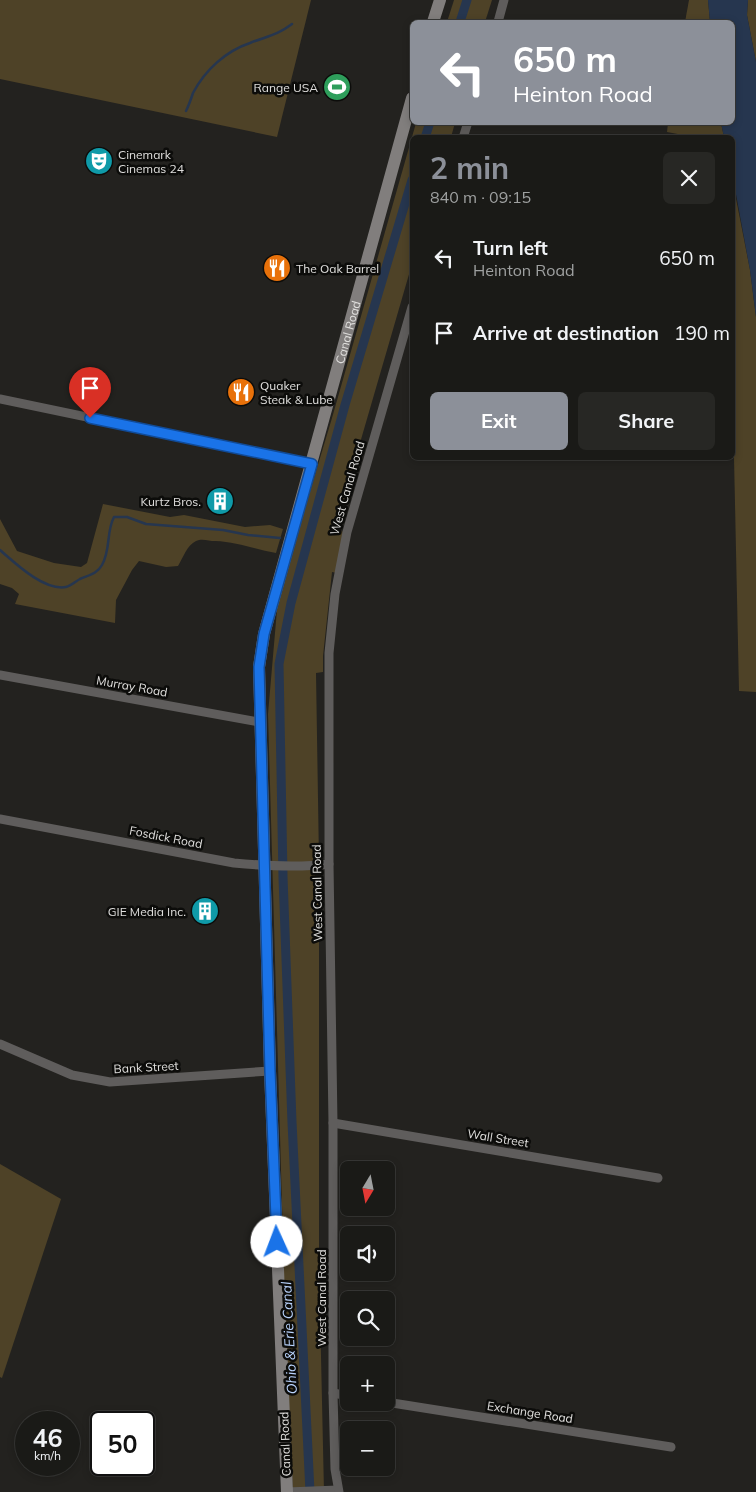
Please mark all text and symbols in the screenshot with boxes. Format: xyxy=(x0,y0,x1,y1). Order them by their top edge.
text: 650 m xyxy=(513,37,617,81)
icon: left xyxy=(430,40,495,105)
sports icon: Range USA xyxy=(322,72,352,102)
place label: Range USA xyxy=(254,80,318,95)
text: Heinton Road xyxy=(513,80,653,108)
theatre icon: Cinemark Cinemas 24 xyxy=(84,146,114,176)
place label: Cinemark Cinemas 24 xyxy=(118,147,184,176)
text: 2 min xyxy=(430,149,509,187)
button: close xyxy=(663,152,715,204)
text: 840 m · 09:15 xyxy=(430,187,531,207)
text: Turn left xyxy=(473,236,548,260)
icon: left xyxy=(430,244,458,272)
text: 650 m xyxy=(659,246,715,270)
restaurant icon: The Oak Barrel xyxy=(262,253,292,283)
text: Heinton Road xyxy=(473,260,575,280)
place label: The Oak Barrel xyxy=(296,261,379,276)
street label: Canal Road xyxy=(331,299,363,365)
icon: arrive xyxy=(430,319,458,347)
text: Arrive at destination xyxy=(473,321,659,345)
text: 190 m xyxy=(674,321,730,345)
pin xyxy=(69,367,111,418)
icon: arrive xyxy=(76,374,104,402)
restaurant icon: Quaker Steak & Lube xyxy=(226,377,256,407)
place label: Quaker Steak & Lube xyxy=(260,378,333,407)
button: Exit xyxy=(430,392,568,450)
button: Share xyxy=(578,392,715,450)
street label: West Canal Road xyxy=(326,439,368,537)
building icon: Kurtz Bros. xyxy=(205,486,235,516)
place label: Kurtz Bros. xyxy=(140,494,201,509)
street label: Murray Road xyxy=(95,672,169,700)
street label: Fosdick Road xyxy=(128,823,204,851)
street label: West Canal Road xyxy=(309,844,325,942)
building icon: GIE Media Inc. xyxy=(190,896,220,926)
place label: GIE Media Inc. xyxy=(108,904,186,919)
street label: Bank Street xyxy=(113,1058,179,1076)
street label: Wall Street xyxy=(466,1126,530,1150)
north arrow xyxy=(340,1161,395,1216)
map controls xyxy=(340,1161,395,1476)
position arrow xyxy=(250,1215,302,1267)
button: sound xyxy=(340,1226,395,1281)
street label: West Canal Road xyxy=(314,1249,329,1347)
water label: Ohio & Erie Canal xyxy=(277,1281,301,1395)
button: search xyxy=(340,1291,395,1346)
button: + xyxy=(340,1356,395,1411)
street label: Exchange Road xyxy=(486,1398,574,1426)
speed limit sign: 50 xyxy=(90,1411,155,1476)
street label: Canal Road xyxy=(276,1411,294,1477)
button: − xyxy=(340,1421,395,1476)
text: 46 xyxy=(32,1422,63,1453)
text: km/h xyxy=(34,1448,61,1463)

